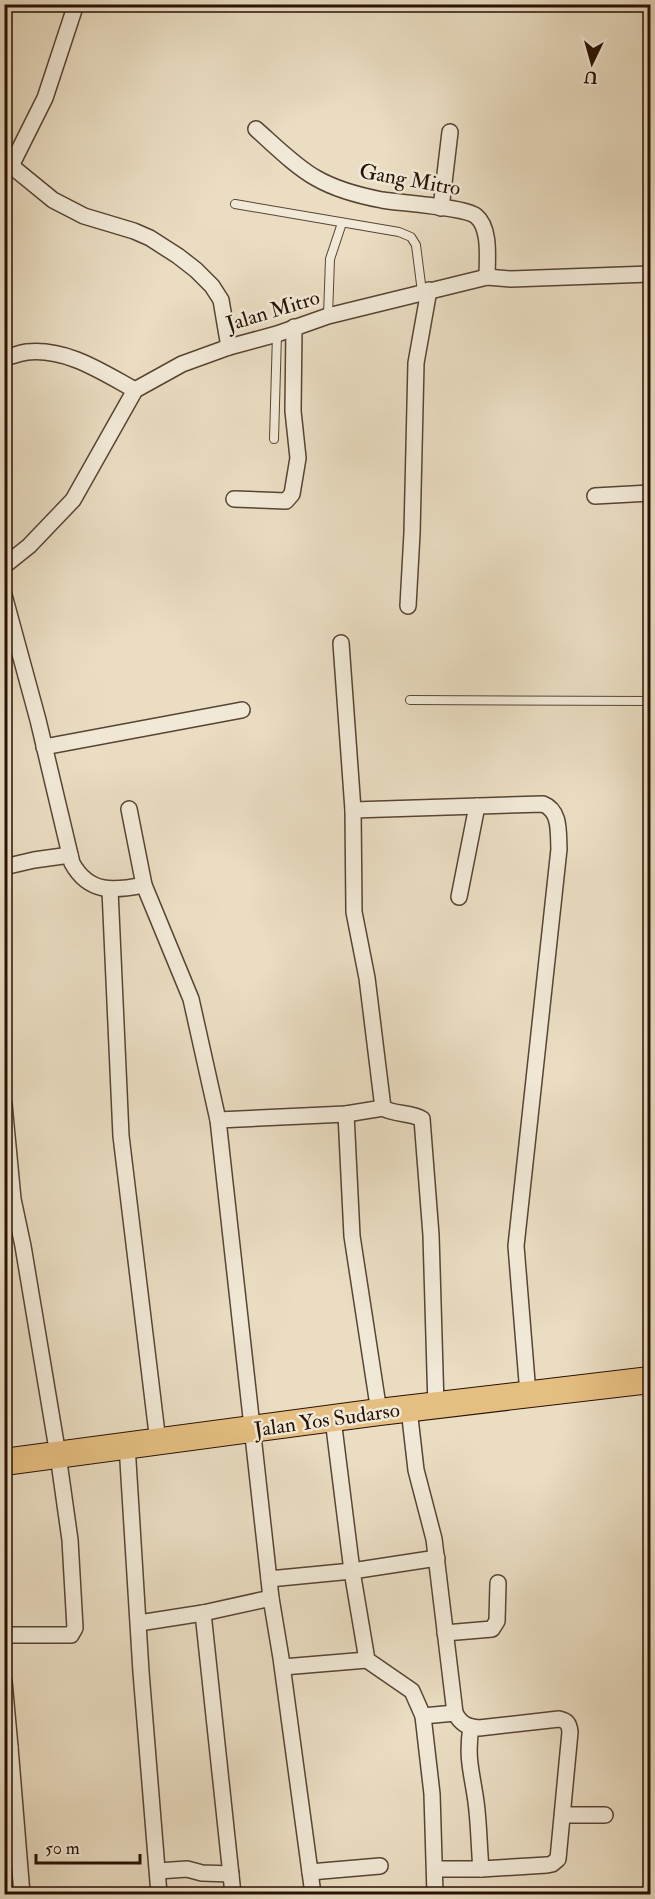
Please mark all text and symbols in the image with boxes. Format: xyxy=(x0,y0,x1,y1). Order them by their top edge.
north arrow xyxy=(562,33,622,93)
text: U xyxy=(583,66,598,87)
street label: Gang Mitro xyxy=(357,158,463,202)
street label: Jalan Mitro xyxy=(222,284,323,338)
street label: Jalan Yos Sudarso xyxy=(252,1396,401,1444)
scale bar xyxy=(36,1827,140,1865)
text: 50 m xyxy=(45,1837,80,1860)

